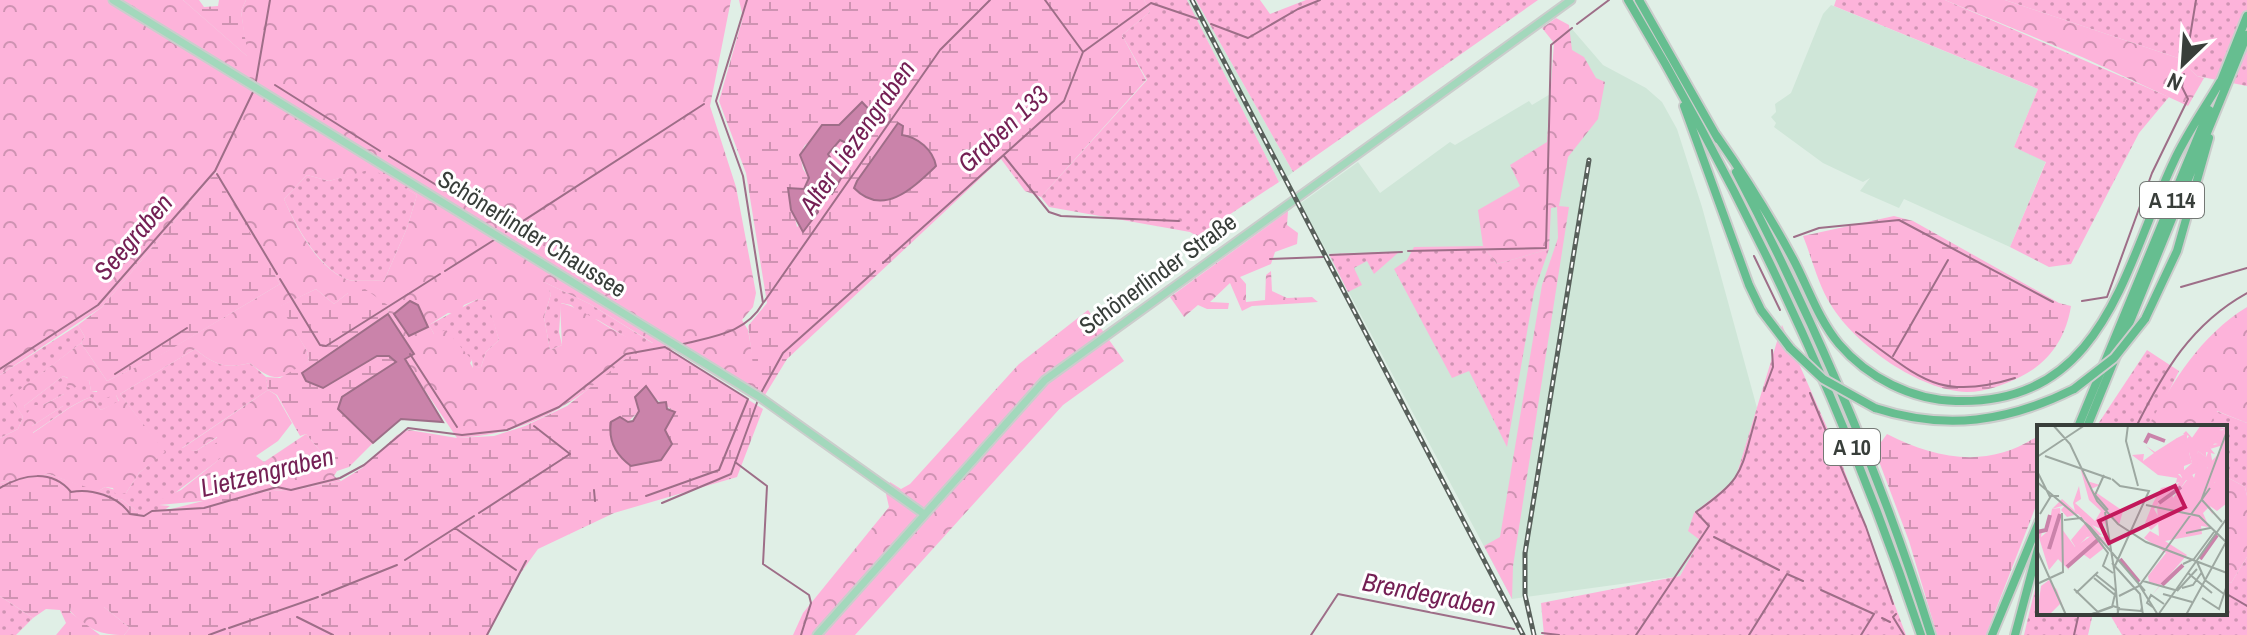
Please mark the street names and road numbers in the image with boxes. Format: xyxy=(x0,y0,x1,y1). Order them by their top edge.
street label: Schönerlinder Chaussee xyxy=(432,162,633,304)
road number: A 114 xyxy=(2140,182,2204,218)
street label: Schönerlinder Straße xyxy=(1072,205,1242,341)
road number: A 10 xyxy=(1824,429,1880,465)

